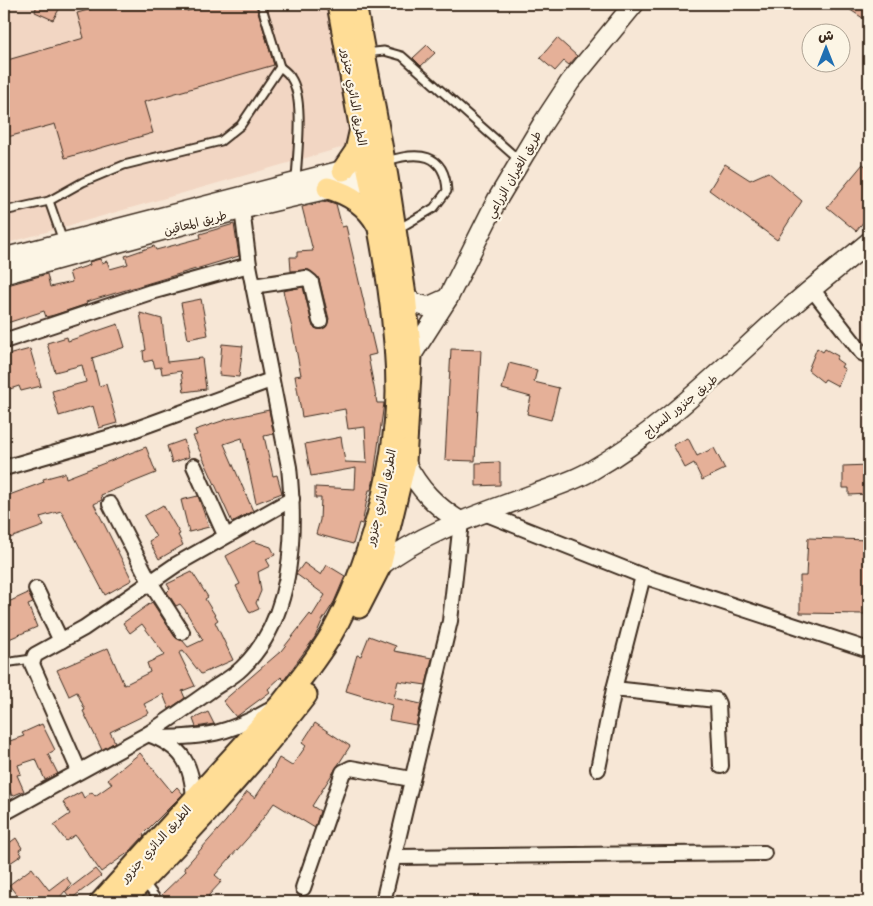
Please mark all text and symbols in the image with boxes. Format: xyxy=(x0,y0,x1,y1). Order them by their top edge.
north arrow xyxy=(800,22,850,72)
text: ش xyxy=(818,24,834,45)
street label: الطريق الدائري جنزور xyxy=(336,46,372,147)
street label: طريق الغيران الزراعي xyxy=(481,127,548,223)
street label: طريق المعاقين xyxy=(161,205,229,239)
street label: طريق جنزور السراج xyxy=(639,369,722,442)
street label: الطريق الدائري جنزور xyxy=(360,447,401,548)
street label: الطريق الدائري جنزور xyxy=(115,800,195,887)

